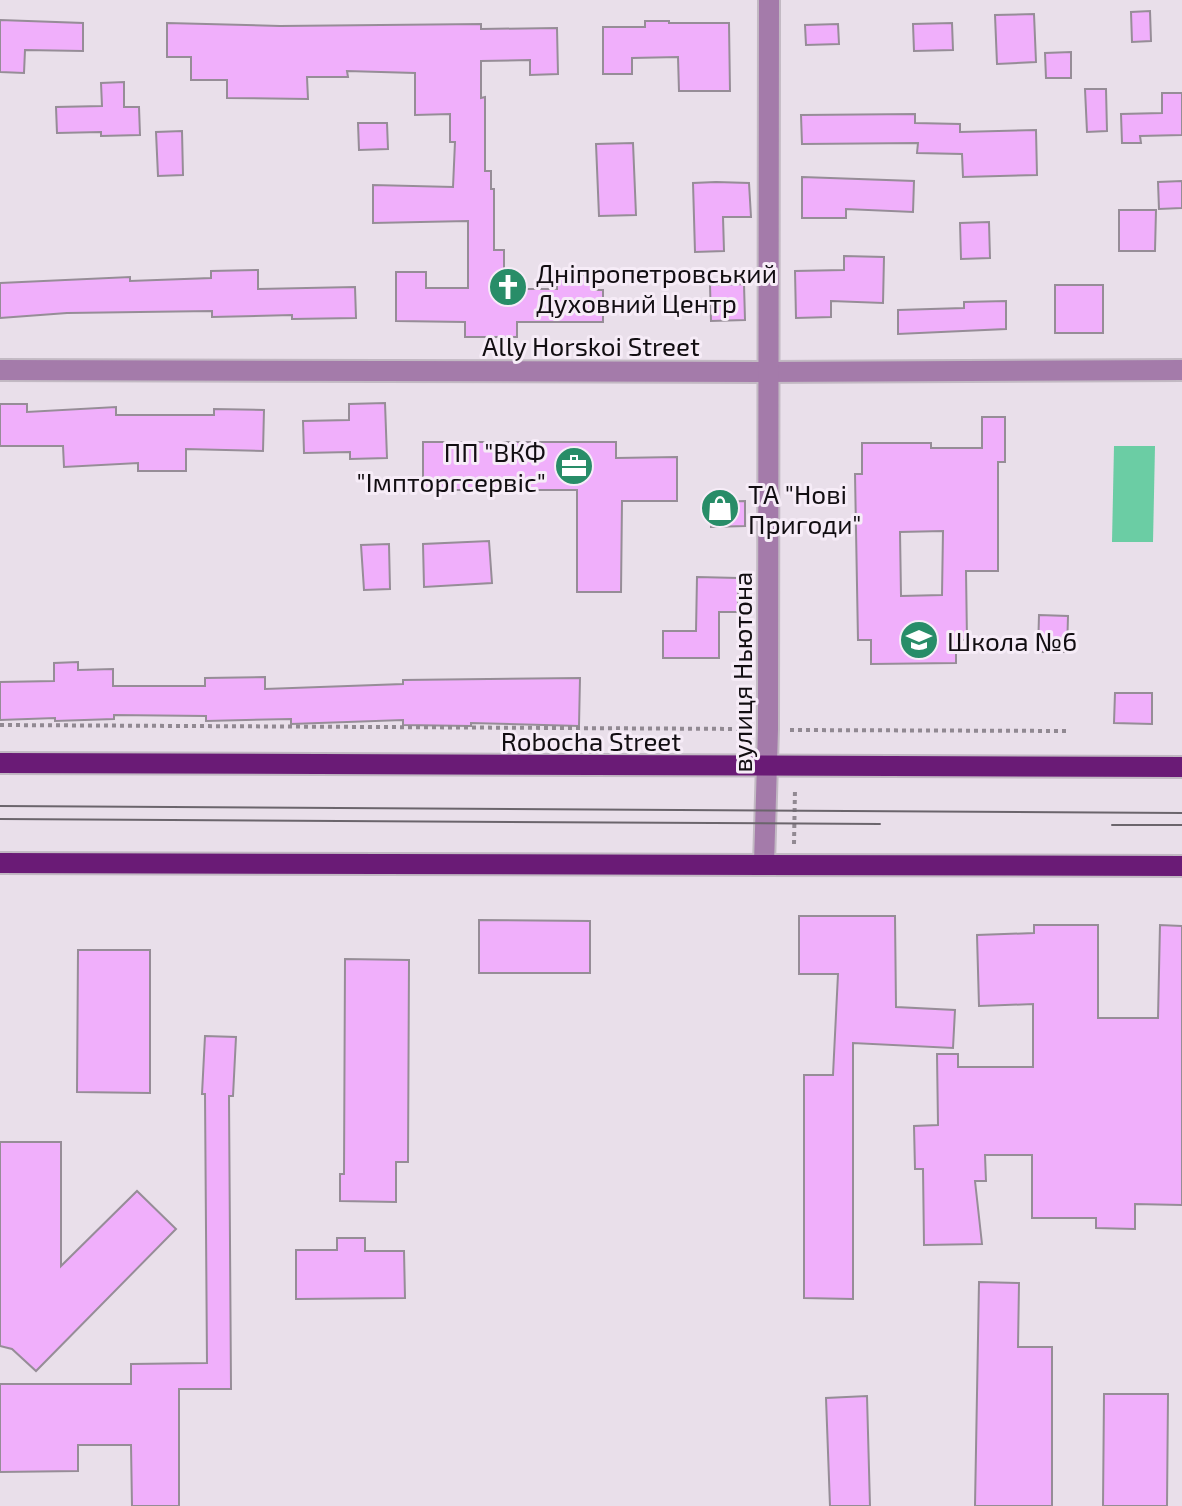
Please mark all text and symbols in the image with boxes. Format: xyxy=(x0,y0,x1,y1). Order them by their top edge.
place label: Дніпропетровський Духовний Центр xyxy=(536,257,777,319)
church icon: Дніпропетровський Духовний Центр xyxy=(487,266,529,308)
street label: Ally Horskoi Street xyxy=(482,330,700,361)
place label: ПП "ВКФ "Імпторгсервіс" xyxy=(357,436,546,497)
office icon: ПП "ВКФ "Імпторгсервіс" xyxy=(553,445,595,487)
place label: ТА "Нові Пригоди" xyxy=(748,478,862,539)
shop icon: ТА "Нові Пригоди" xyxy=(699,487,741,529)
street label: вулиця Ньютона xyxy=(726,572,758,772)
school or university icon: Школа №6 xyxy=(898,619,940,661)
place label: Школа №6 xyxy=(947,625,1077,656)
street label: Robocha Street xyxy=(501,725,681,756)

